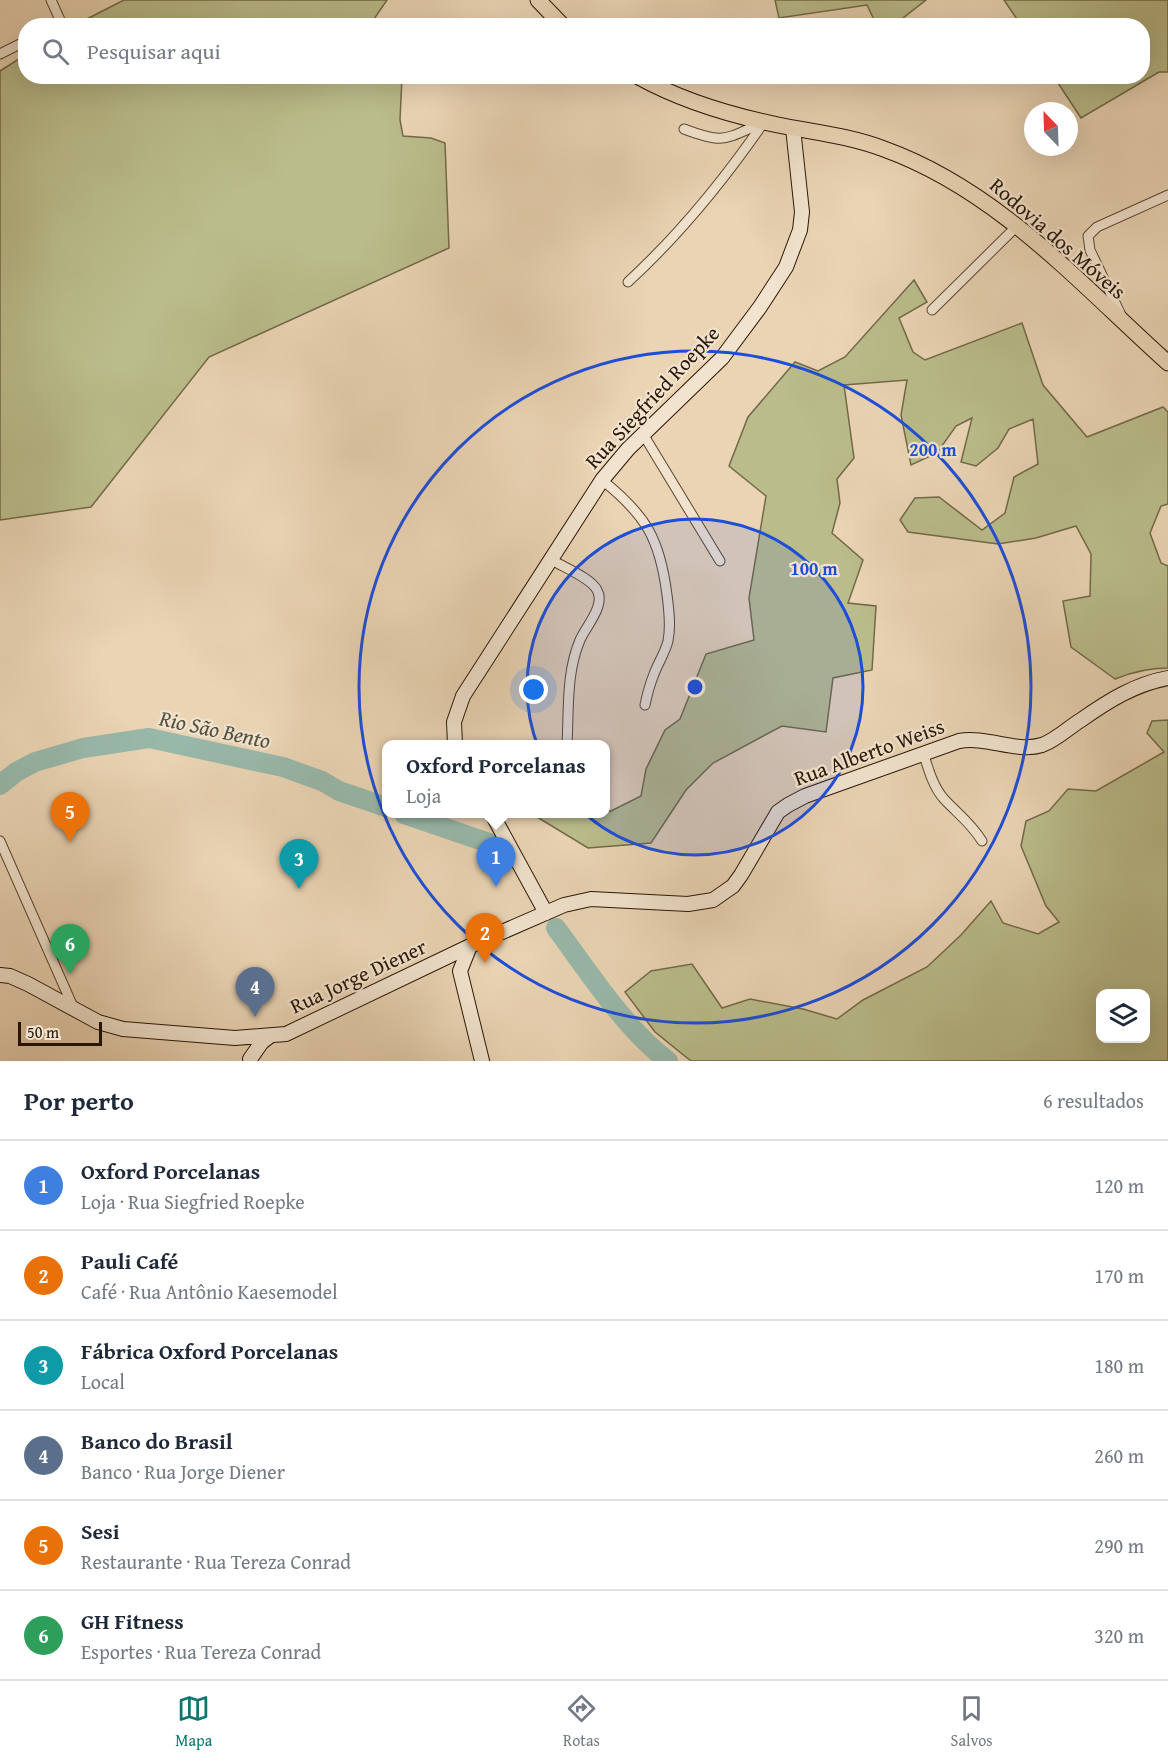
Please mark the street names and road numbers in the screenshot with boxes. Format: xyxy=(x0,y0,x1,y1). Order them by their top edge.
street label: Rodovia dos Móveis xyxy=(983,170,1133,306)
street label: Rua Siegfried Roepke xyxy=(577,318,727,475)
street label: Rua Alberto Weiss xyxy=(789,710,949,794)
street label: Rua Jorge Diener xyxy=(285,931,432,1021)

